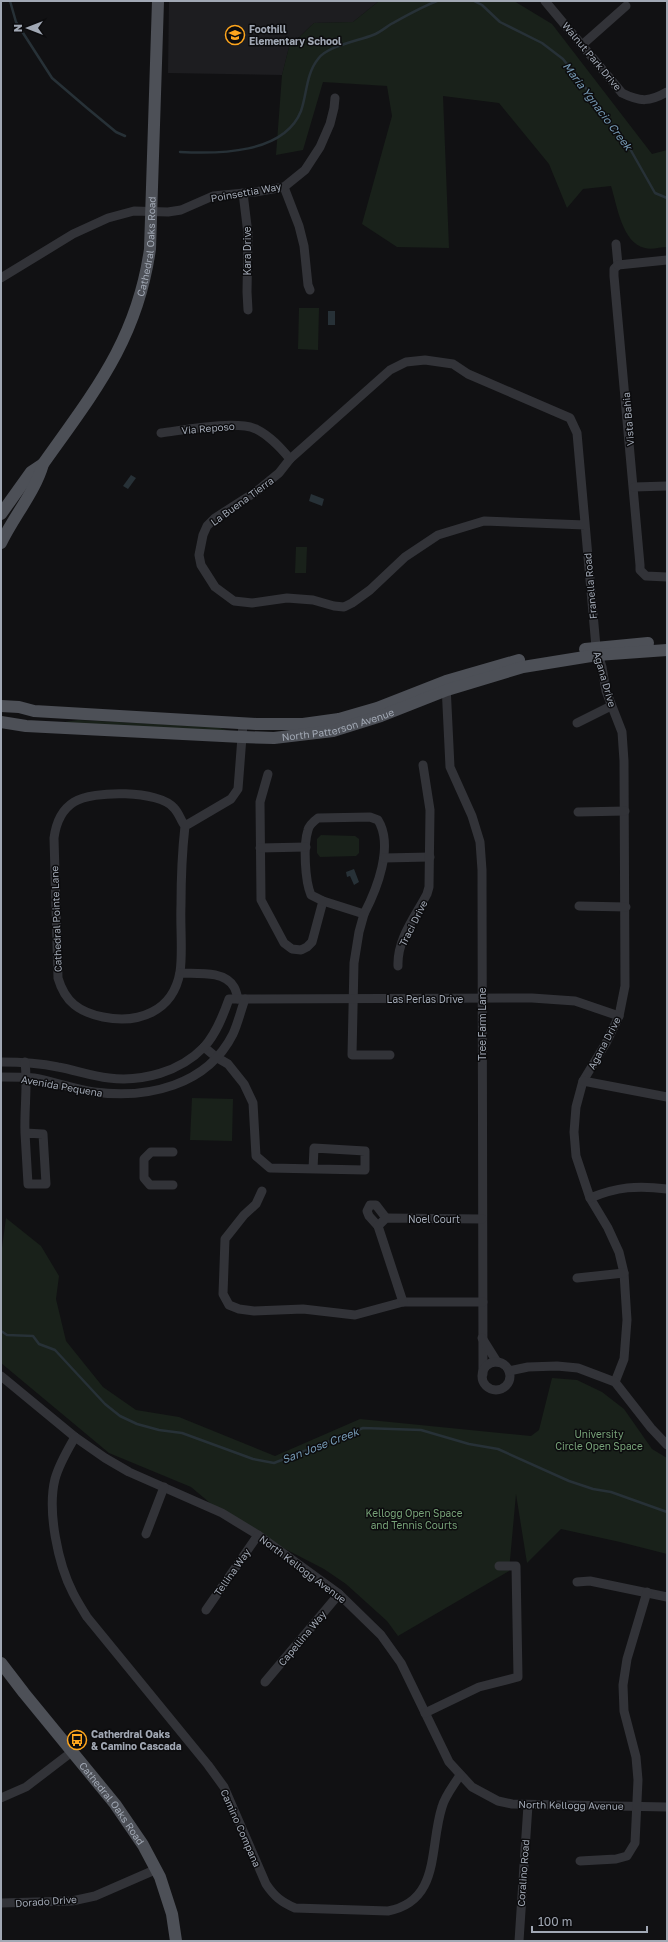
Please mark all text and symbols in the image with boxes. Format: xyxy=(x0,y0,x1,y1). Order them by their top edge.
north arrow xyxy=(8,8,48,48)
street label: Walnut Park Drive xyxy=(560,19,624,93)
place label: Foothill Elementary School xyxy=(249,23,342,47)
text: N xyxy=(11,24,24,32)
school or university icon: Foothill Elementary School xyxy=(224,24,246,46)
water label: Maria Ygnacio Creek xyxy=(560,59,636,155)
street label: Poinsettia Way xyxy=(210,180,283,204)
street label: Cathedral Oaks Road xyxy=(134,196,158,298)
street label: Kara Drive xyxy=(241,226,253,276)
street label: Vista Bahia xyxy=(620,392,636,446)
street label: Via Reposo xyxy=(181,420,235,436)
street label: La Buena Tierra xyxy=(208,474,276,528)
street label: Franella Road xyxy=(581,552,599,620)
street label: Agana Drive xyxy=(591,650,619,708)
street label: North Patterson Avenue xyxy=(281,705,396,743)
street label: Cathedral Pointe Lane xyxy=(48,865,64,972)
street label: Traci Drive xyxy=(396,898,430,948)
street label: Tree Farm Lane xyxy=(476,987,488,1061)
street label: Las Perlas Drive xyxy=(387,993,464,1005)
street label: Agana Drive xyxy=(585,1015,623,1071)
street label: Avenida Pequena xyxy=(20,1073,104,1099)
street label: Noel Court xyxy=(408,1213,460,1225)
water label: San Jose Creek xyxy=(280,1424,362,1466)
park label: University Circle Open Space xyxy=(555,1428,643,1452)
park label: Kellogg Open Space and Tennis Courts xyxy=(365,1507,463,1531)
street label: North Kellogg Avenue xyxy=(257,1533,349,1606)
street label: Tellina Way xyxy=(211,1546,253,1598)
street label: Capellina Way xyxy=(276,1608,329,1668)
place label: Catherdral Oaks & Camino Cascada xyxy=(91,1728,182,1752)
bus stop icon: Catherdral Oaks & Camino Cascada xyxy=(66,1729,88,1751)
street label: Cathedral Oaks Road xyxy=(77,1759,147,1847)
street label: Camino Compana xyxy=(218,1787,264,1869)
street label: North Kellogg Avenue xyxy=(518,1798,624,1812)
street label: Coralino Road xyxy=(515,1839,531,1907)
street label: Dorado Drive xyxy=(15,1893,77,1909)
scale bar xyxy=(532,1908,647,1934)
text: 100 m xyxy=(538,1914,572,1929)

